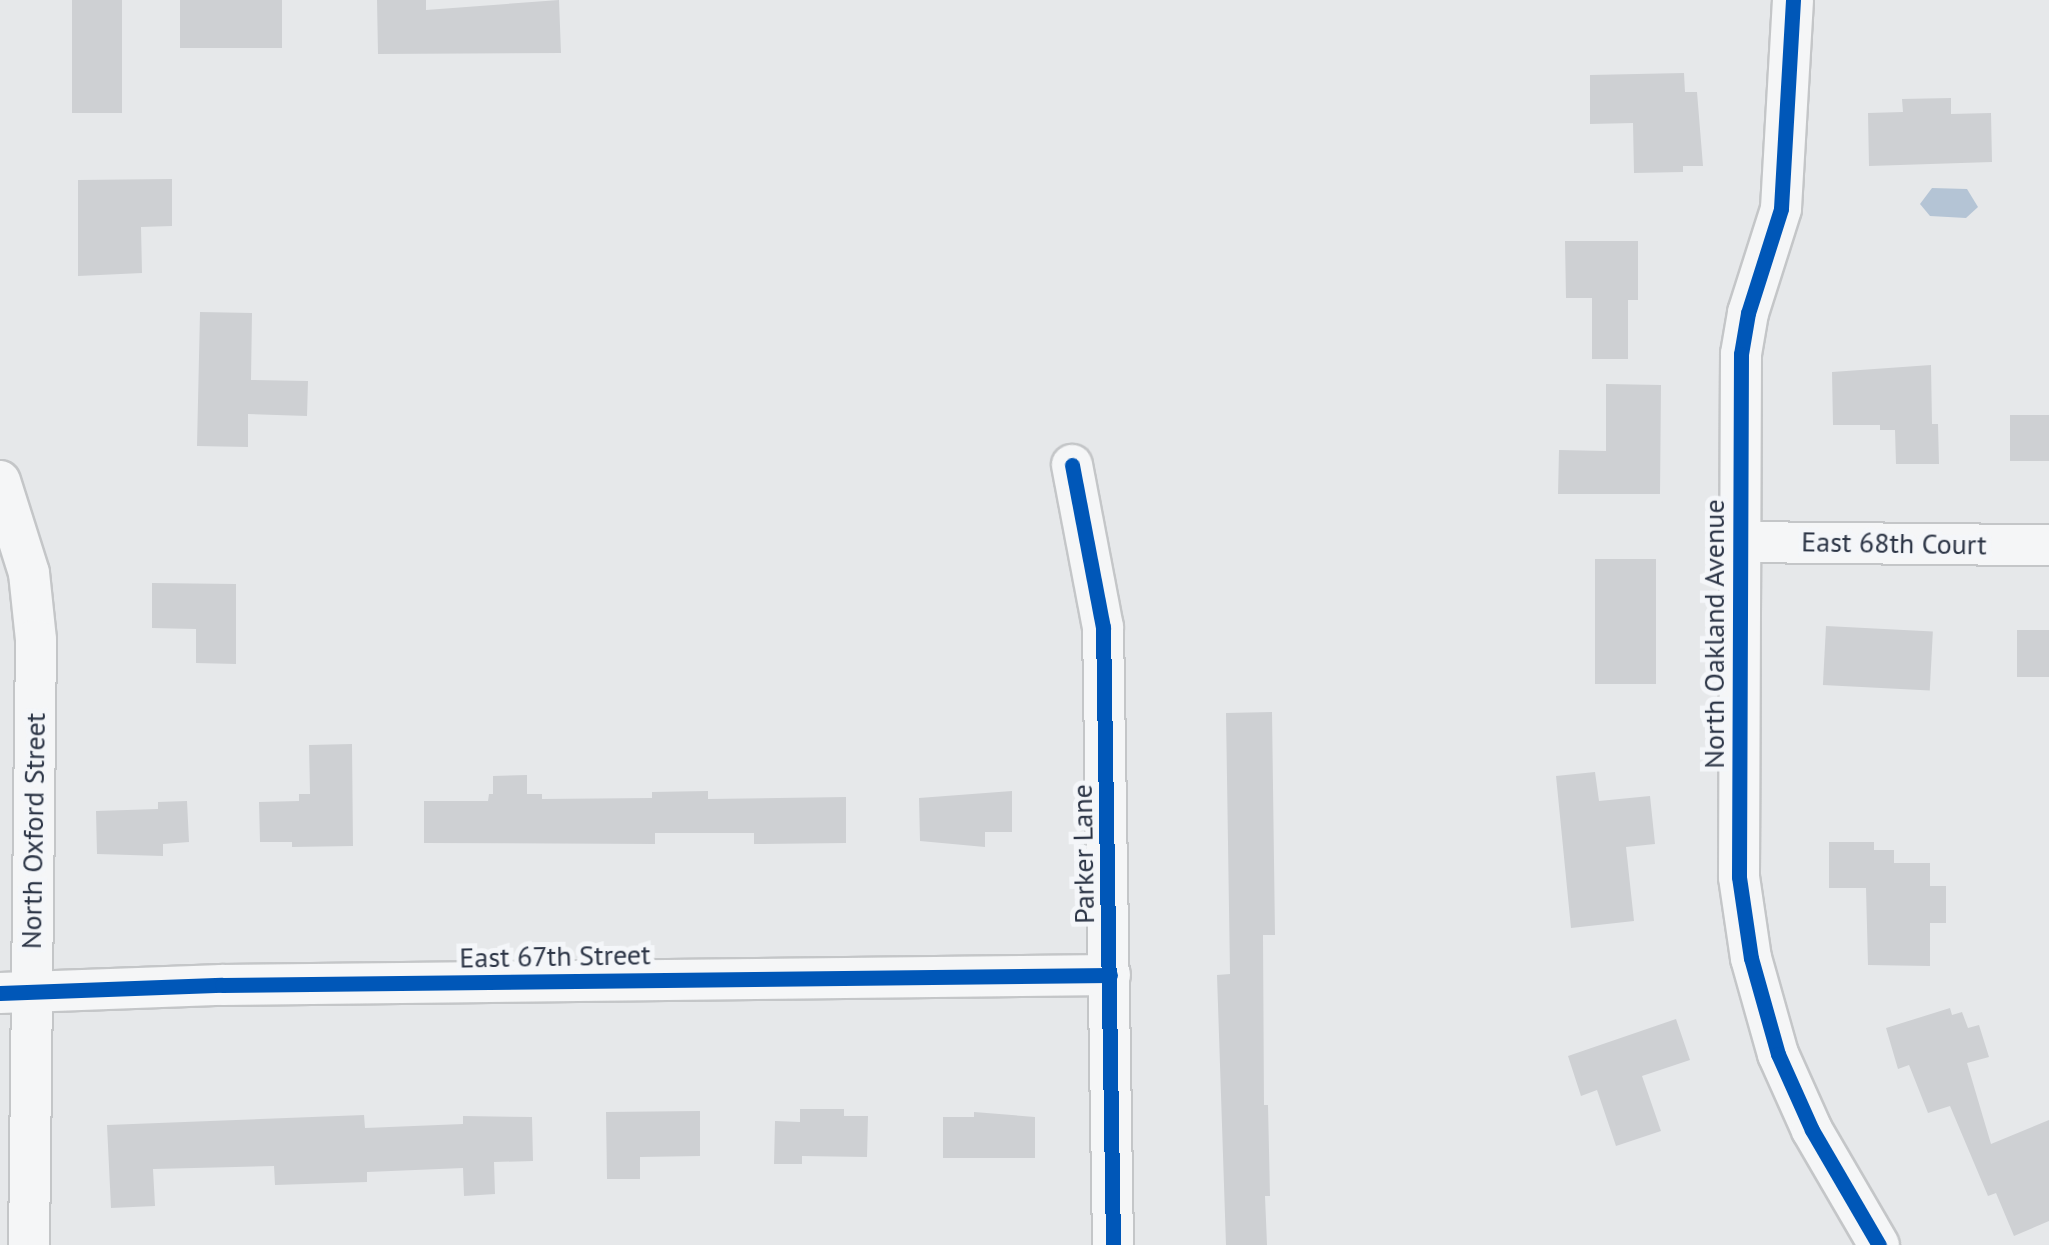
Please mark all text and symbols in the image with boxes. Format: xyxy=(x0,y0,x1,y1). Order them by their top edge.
street label: North Oakland Avenue xyxy=(1697,499,1731,769)
street label: East 68th Court xyxy=(1801,525,1987,561)
street label: North Oxford Street xyxy=(14,713,52,949)
street label: Parker Lane xyxy=(1065,784,1101,924)
street label: East 67th Street xyxy=(459,938,651,974)

